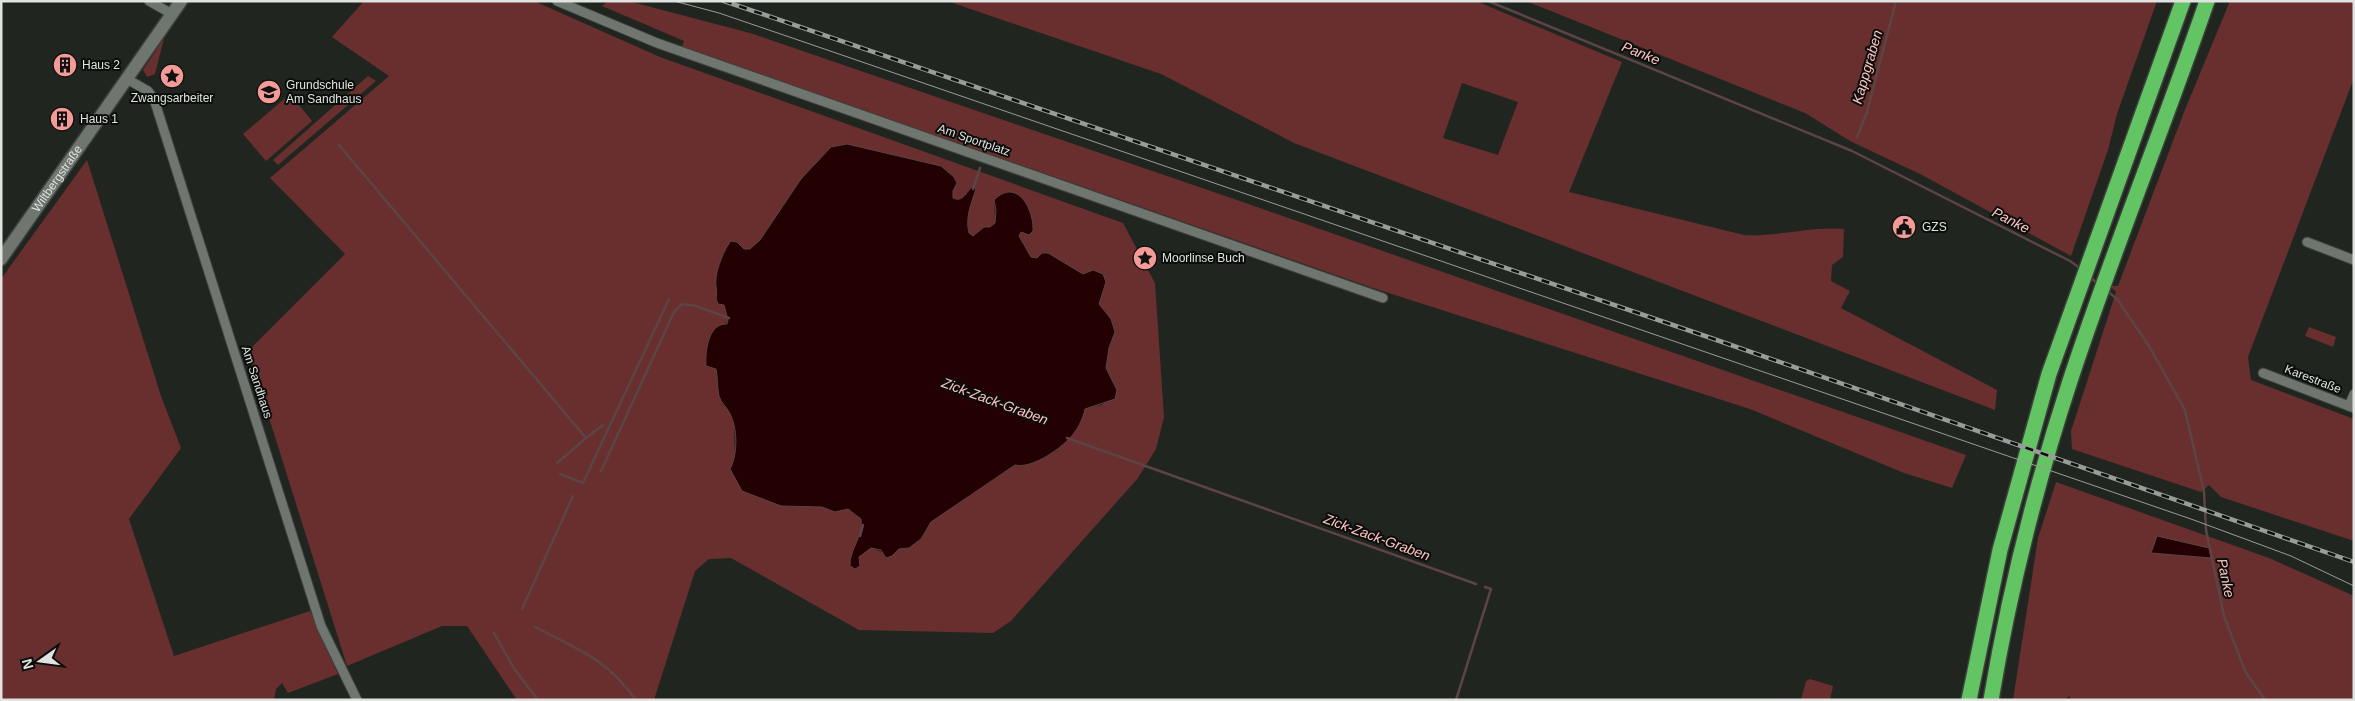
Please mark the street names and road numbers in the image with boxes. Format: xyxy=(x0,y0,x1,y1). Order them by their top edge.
street label: Am Sportplatz xyxy=(936,121,1012,159)
street label: Wiltbergstraße xyxy=(29,142,85,215)
street label: Am Sandhaus xyxy=(239,344,275,420)
street label: Karestraße xyxy=(2283,362,2344,396)

